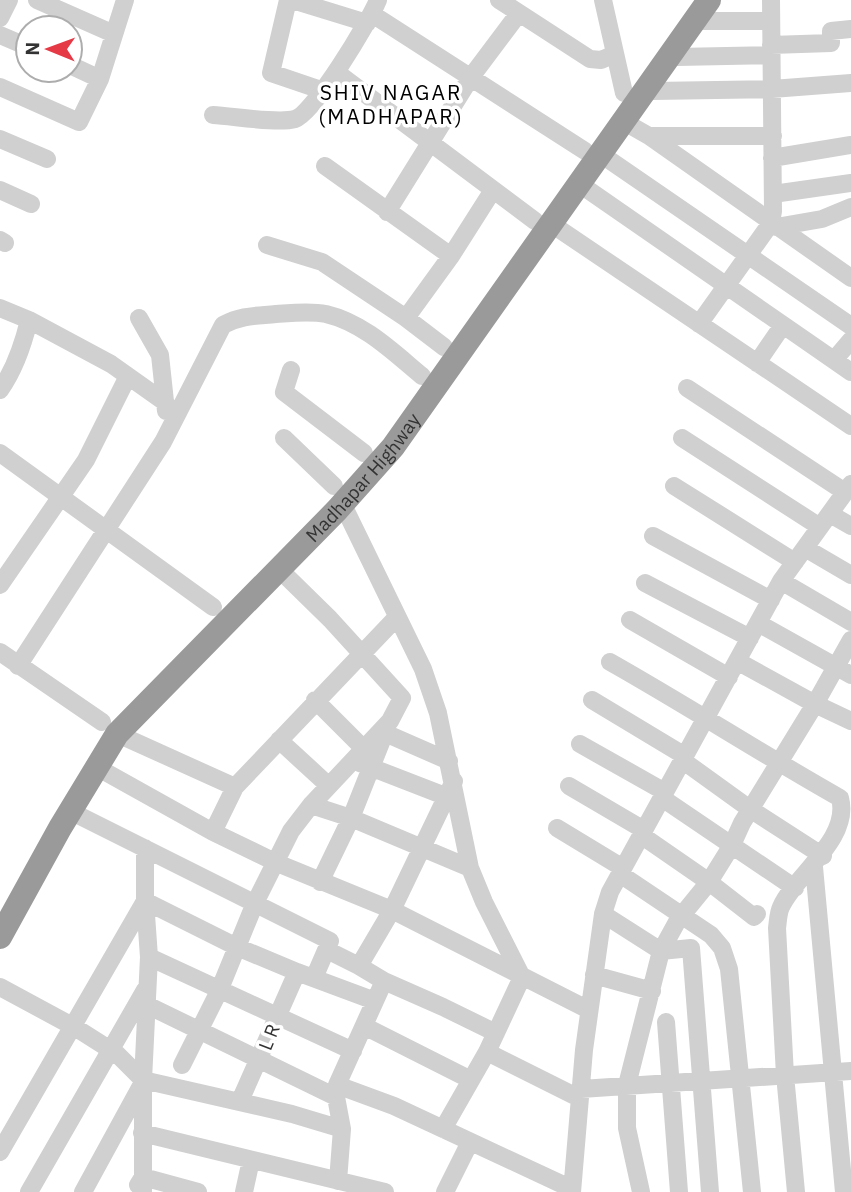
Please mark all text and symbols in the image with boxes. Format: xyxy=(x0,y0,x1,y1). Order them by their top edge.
north arrow xyxy=(14,14,84,84)
text: N xyxy=(20,42,44,56)
district label: SHIV NAGAR (MADHAPAR) xyxy=(318,78,464,130)
street label: Madhapar Highway xyxy=(300,408,426,547)
street label: L R xyxy=(253,1020,285,1054)

